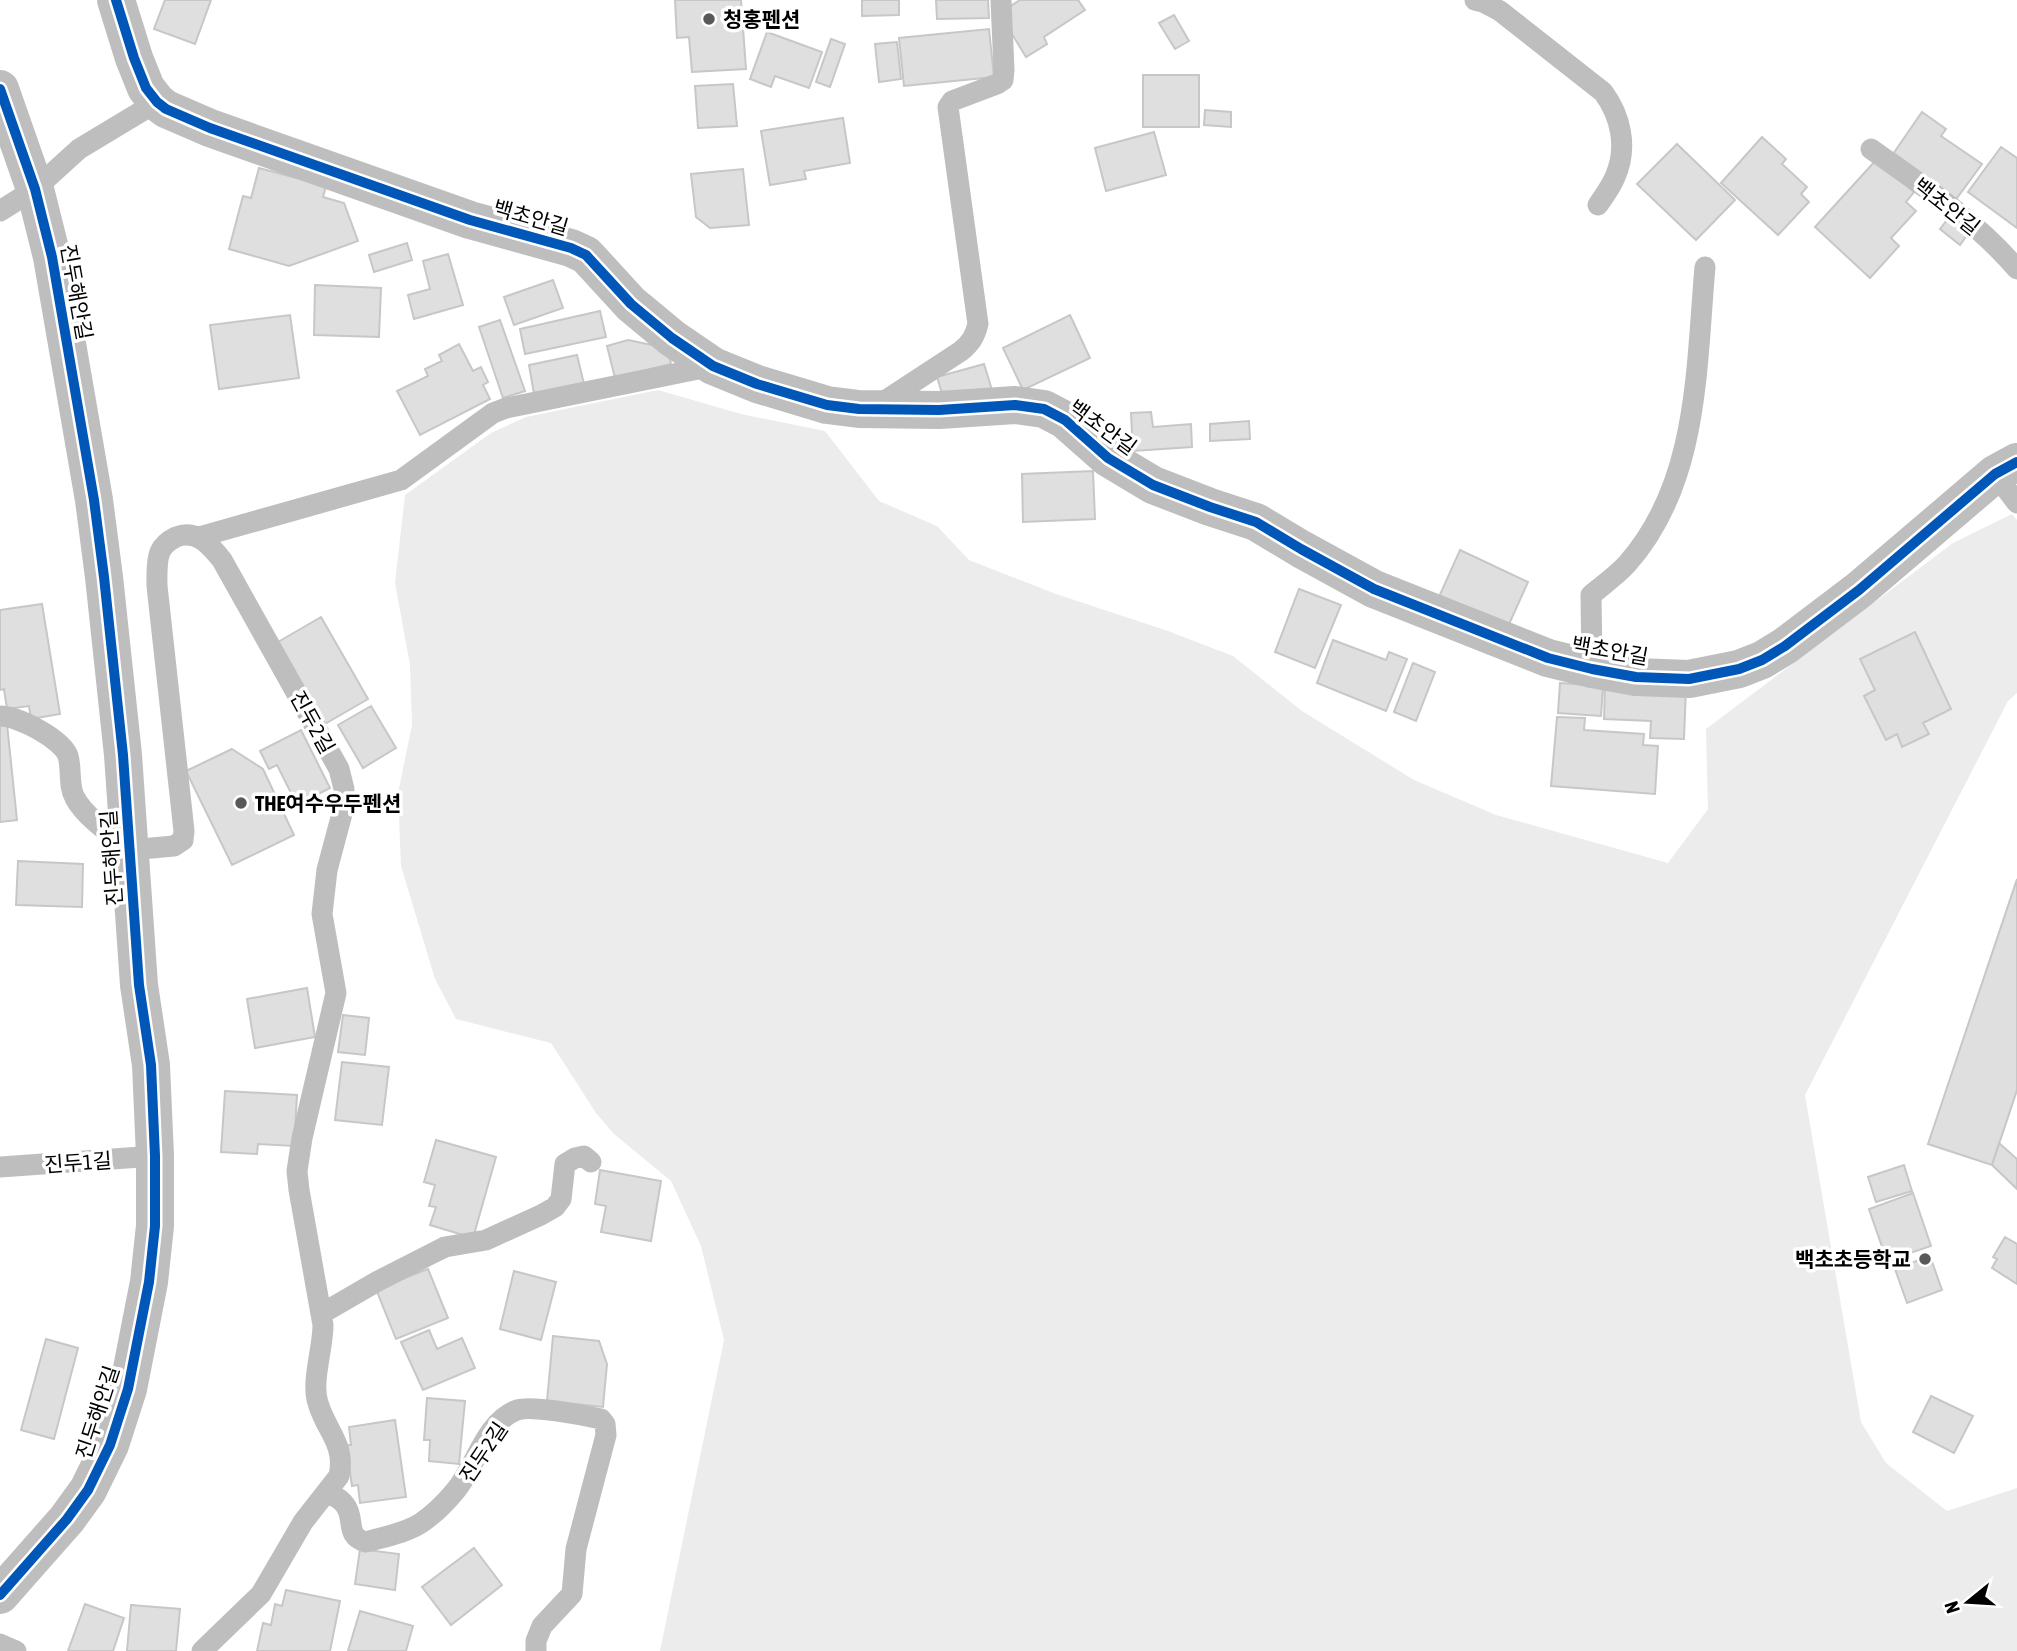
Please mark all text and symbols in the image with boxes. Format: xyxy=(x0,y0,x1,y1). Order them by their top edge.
place label: 청홍펜션 xyxy=(723,7,800,31)
marker: 청홍펜션 xyxy=(701,11,717,27)
street label: 백초안길 xyxy=(1909,173,1985,239)
street label: 백초안길 xyxy=(491,195,571,239)
street label: 진두해안길 xyxy=(57,242,97,342)
street label: 백초안길 xyxy=(1065,395,1141,459)
street label: 백초안길 xyxy=(1570,631,1650,669)
street label: 진두2길 xyxy=(286,687,340,757)
place label: THE여수우두펜션 xyxy=(255,791,401,815)
marker: THE여수우두펜션 xyxy=(233,795,249,811)
street label: 진두해안길 xyxy=(96,809,126,907)
street label: 진두1길 xyxy=(43,1148,113,1176)
place label: 백초초등학교 xyxy=(1795,1247,1911,1271)
marker: 백초초등학교 xyxy=(1917,1251,1933,1267)
street label: 진두해안길 xyxy=(71,1362,123,1462)
street label: 진두2길 xyxy=(454,1417,512,1487)
north arrow xyxy=(1933,1567,2003,1637)
text: N xyxy=(1940,1599,1964,1616)

